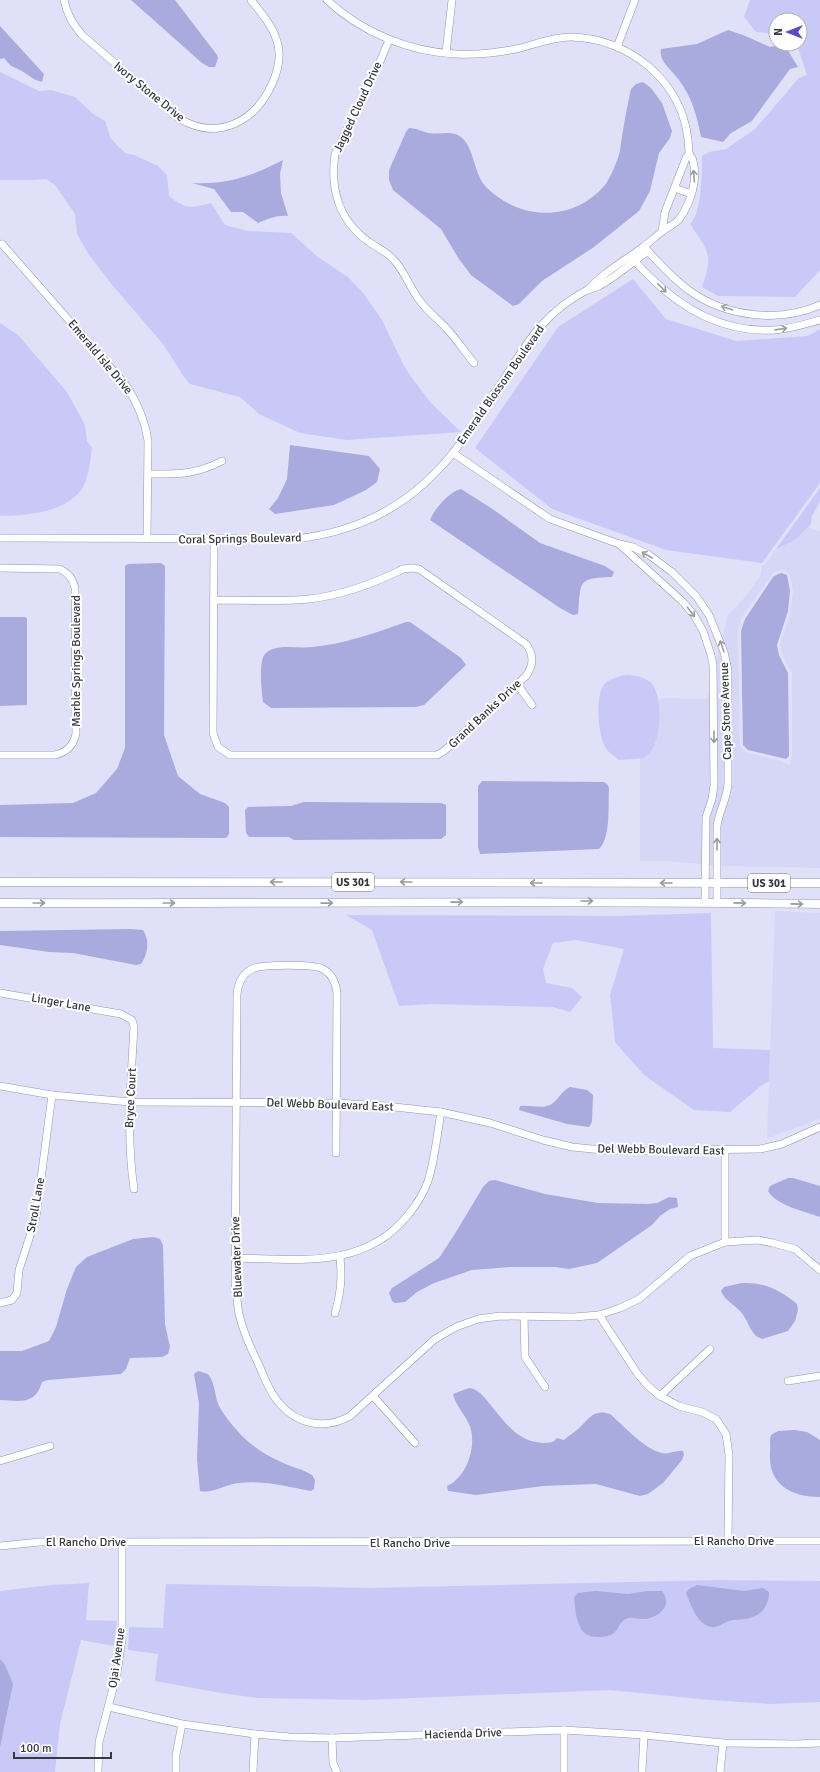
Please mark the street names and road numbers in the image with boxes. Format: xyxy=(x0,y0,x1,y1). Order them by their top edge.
street label: Ivory Stone Drive xyxy=(110,59,188,125)
street label: Jagged Cloud Drive xyxy=(330,59,386,155)
street label: Emerald Isle Drive xyxy=(64,317,136,397)
street label: Emerald Blossom Boulevard xyxy=(454,322,548,448)
street label: Coral Springs Boulevard xyxy=(178,530,302,548)
street label: Marble Springs Boulevard xyxy=(69,595,84,727)
street label: Cape Stone Avenue xyxy=(717,662,735,760)
street label: Grand Banks Drive xyxy=(445,676,525,752)
road number: US 301 xyxy=(332,873,374,891)
road number: US 301 xyxy=(748,874,790,892)
street label: Linger Lane xyxy=(30,990,92,1016)
street label: Bryce Court xyxy=(122,1067,140,1129)
street label: Del Webb Boulevard East xyxy=(266,1095,394,1115)
street label: Del Webb Boulevard East xyxy=(597,1141,725,1159)
street label: Stroll Lane xyxy=(24,1176,48,1234)
street label: Bluewater Drive xyxy=(228,1216,246,1298)
street label: El Rancho Drive xyxy=(694,1534,774,1549)
street label: El Rancho Drive xyxy=(46,1535,126,1550)
street label: El Rancho Drive xyxy=(370,1536,450,1551)
street label: Ojai Avenue xyxy=(105,1627,129,1689)
street label: Hacienda Drive xyxy=(424,1725,502,1743)

